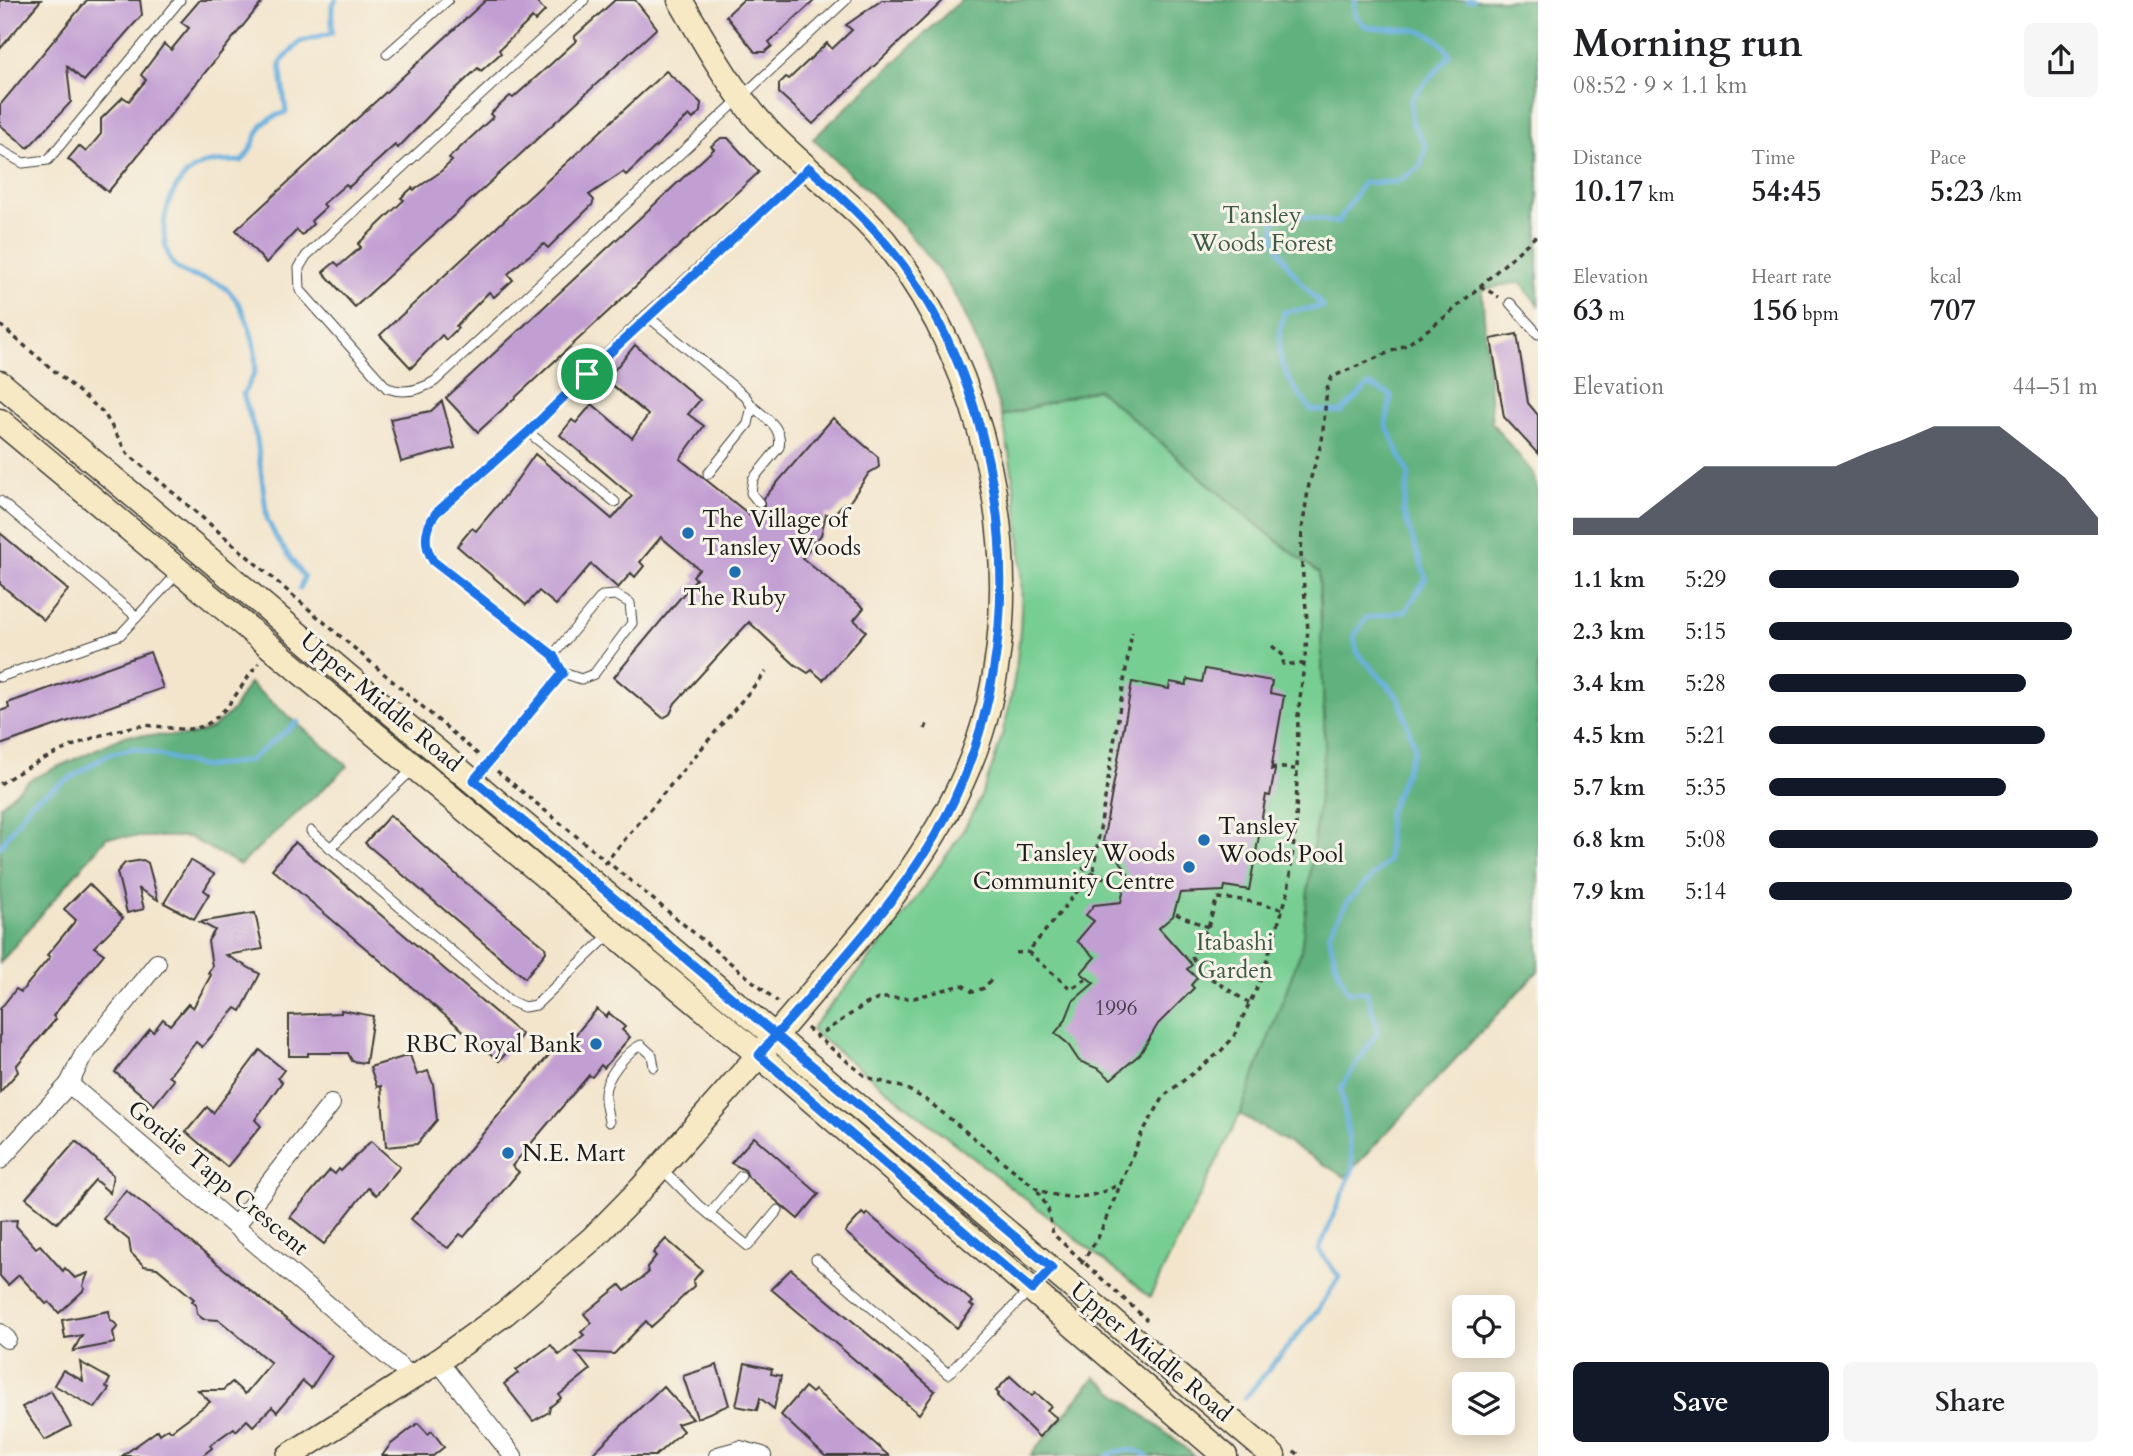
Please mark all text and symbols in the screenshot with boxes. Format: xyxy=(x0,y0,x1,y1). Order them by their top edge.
text: Morning run xyxy=(1573,18,1803,70)
button: share xyxy=(2024,23,2098,97)
text: 08:52 · 9 × 1.1 km xyxy=(1573,70,1747,101)
text: Distance xyxy=(1573,145,1642,171)
text: Time xyxy=(1751,145,1795,171)
text: Pace xyxy=(1930,145,1966,171)
text: 10.17 xyxy=(1573,171,1643,212)
text: 54:45 xyxy=(1751,171,1822,212)
text: 5:23 xyxy=(1930,171,1984,212)
text: km xyxy=(1643,182,1675,208)
text: /km xyxy=(1984,182,2022,208)
park label: Tansley Woods Forest xyxy=(1190,199,1333,260)
text: Elevation xyxy=(1573,264,1648,290)
text: Heart rate xyxy=(1751,264,1832,290)
text: kcal xyxy=(1930,264,1962,290)
text: 63 xyxy=(1573,290,1604,331)
text: 156 xyxy=(1751,290,1797,331)
text: 707 xyxy=(1930,290,1976,331)
text: m xyxy=(1604,301,1625,327)
text: bpm xyxy=(1797,301,1839,327)
pin xyxy=(557,344,617,404)
icon: arrive xyxy=(568,355,606,393)
text: Elevation xyxy=(1573,371,1664,402)
text: 44–51 m xyxy=(2013,371,2098,402)
place label: The Village of Tansley Woods xyxy=(702,503,861,564)
marker: The Village of Tansley Woods xyxy=(680,525,696,541)
marker: The Ruby xyxy=(727,564,743,580)
text: 1.1 km xyxy=(1573,564,1645,595)
text: 5:29 xyxy=(1685,564,1726,595)
place label: The Ruby xyxy=(683,581,787,614)
text: 2.3 km xyxy=(1573,616,1645,647)
text: 5:15 xyxy=(1685,616,1726,647)
street label: Upper Middle Road xyxy=(293,624,469,780)
text: 3.4 km xyxy=(1573,668,1645,699)
text: 5:28 xyxy=(1685,668,1726,699)
text: 4.5 km xyxy=(1573,720,1645,751)
text: 5:21 xyxy=(1685,720,1726,751)
text: 5.7 km xyxy=(1573,772,1645,803)
text: 5:35 xyxy=(1685,772,1726,803)
place label: Tansley Woods Pool xyxy=(1217,810,1344,871)
text: 6.8 km xyxy=(1573,824,1645,855)
text: 5:08 xyxy=(1685,824,1726,855)
marker: Tansley Woods Pool xyxy=(1196,832,1212,848)
place label: Tansley Woods Community Centre xyxy=(973,837,1175,898)
marker: Tansley Woods Community Centre xyxy=(1181,859,1197,875)
text: 7.9 km xyxy=(1573,876,1645,907)
text: 5:14 xyxy=(1685,876,1726,907)
park label: Itabashi Garden xyxy=(1196,926,1274,987)
house number: 1996 xyxy=(1094,994,1138,1023)
place label: RBC Royal Bank xyxy=(406,1028,582,1061)
marker: RBC Royal Bank xyxy=(588,1036,604,1052)
street label: Gordie Tapp Crescent xyxy=(121,1093,316,1264)
place label: N.E. Mart xyxy=(522,1137,626,1170)
marker: N.E. Mart xyxy=(500,1145,516,1161)
street label: Upper Middle Road xyxy=(1063,1274,1239,1430)
map controls xyxy=(1452,1295,1515,1435)
button: locate xyxy=(1452,1295,1515,1358)
button: Save xyxy=(1573,1362,1829,1442)
button: Share xyxy=(1843,1362,2098,1442)
button: layers xyxy=(1452,1372,1515,1435)

